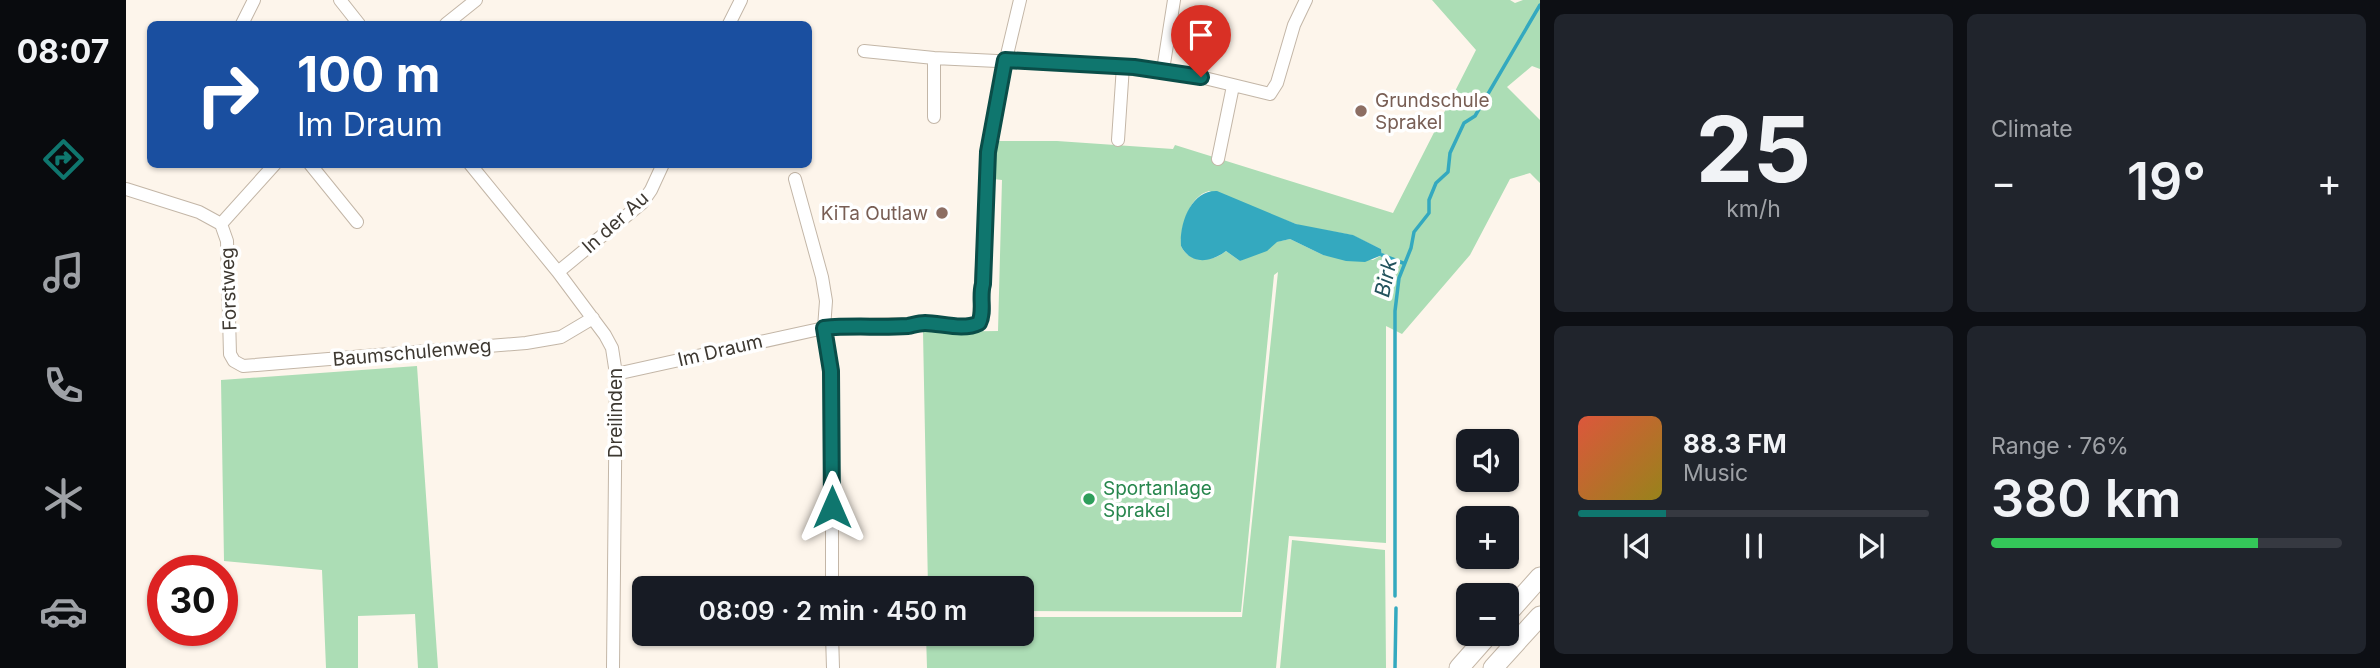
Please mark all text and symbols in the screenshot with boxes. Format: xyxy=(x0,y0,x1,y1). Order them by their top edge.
pin xyxy=(1171,5,1231,77)
icon: arrive xyxy=(1182,16,1220,54)
text: 08:07 xyxy=(17,32,109,71)
text: 100 m xyxy=(297,45,441,104)
icon: right xyxy=(182,49,273,140)
place label: Grundschule Sprakel xyxy=(1375,89,1489,134)
text: 25 xyxy=(1696,94,1811,204)
marker: Grundschule Sprakel xyxy=(1353,103,1369,119)
text: Im Draum xyxy=(297,105,443,144)
text: Climate xyxy=(1991,115,2073,143)
icon: directions xyxy=(39,135,88,184)
text: 19° xyxy=(2127,150,2206,213)
text: − xyxy=(1991,159,2016,205)
text: + xyxy=(2317,159,2342,205)
street label: In der Au xyxy=(577,187,653,258)
text: km/h xyxy=(1726,195,1781,223)
place label: KiTa Outlaw xyxy=(821,202,928,225)
marker: KiTa Outlaw xyxy=(934,205,950,221)
street label: Forstweg xyxy=(216,247,241,331)
icon: music xyxy=(39,248,88,297)
water label: Birk xyxy=(1369,256,1402,299)
street label: Im Draum xyxy=(675,330,765,371)
street label: Baumschulenweg xyxy=(332,334,492,371)
icon: phone xyxy=(39,361,88,410)
street label: Dreilinden xyxy=(604,368,627,458)
text: 88.3 FM xyxy=(1683,428,1787,459)
map controls xyxy=(1456,429,1519,646)
button: sound xyxy=(1456,429,1519,492)
text: Range · 76% xyxy=(1991,432,2129,460)
text: Music xyxy=(1683,459,1748,487)
text: 380 km xyxy=(1991,467,2181,530)
position arrow xyxy=(795,470,869,544)
icon: climate xyxy=(39,474,88,523)
place label: Sportanlage Sprakel xyxy=(1103,477,1212,522)
marker: Sportanlage Sprakel xyxy=(1081,491,1097,507)
button: + xyxy=(1456,506,1519,569)
icon: previous xyxy=(1618,527,1656,565)
icon: pause xyxy=(1735,527,1773,565)
icon: next xyxy=(1852,527,1890,565)
speed limit sign: 30 xyxy=(147,555,238,646)
button: − xyxy=(1456,583,1519,646)
icon: car xyxy=(39,587,88,636)
text: 08:09 · 2 min · 450 m xyxy=(699,595,967,626)

